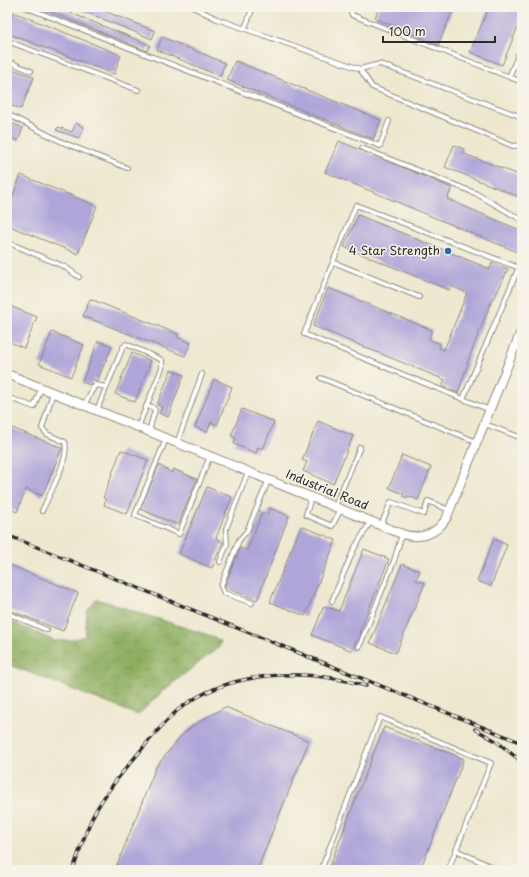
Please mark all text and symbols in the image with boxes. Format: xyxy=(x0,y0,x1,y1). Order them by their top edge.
scale bar xyxy=(383,18,495,44)
text: 100 m xyxy=(389,22,426,40)
place label: 4 Star Strength xyxy=(349,241,440,259)
marker: 4 Star Strength xyxy=(443,246,453,256)
street label: Industrial Road xyxy=(283,464,372,514)

